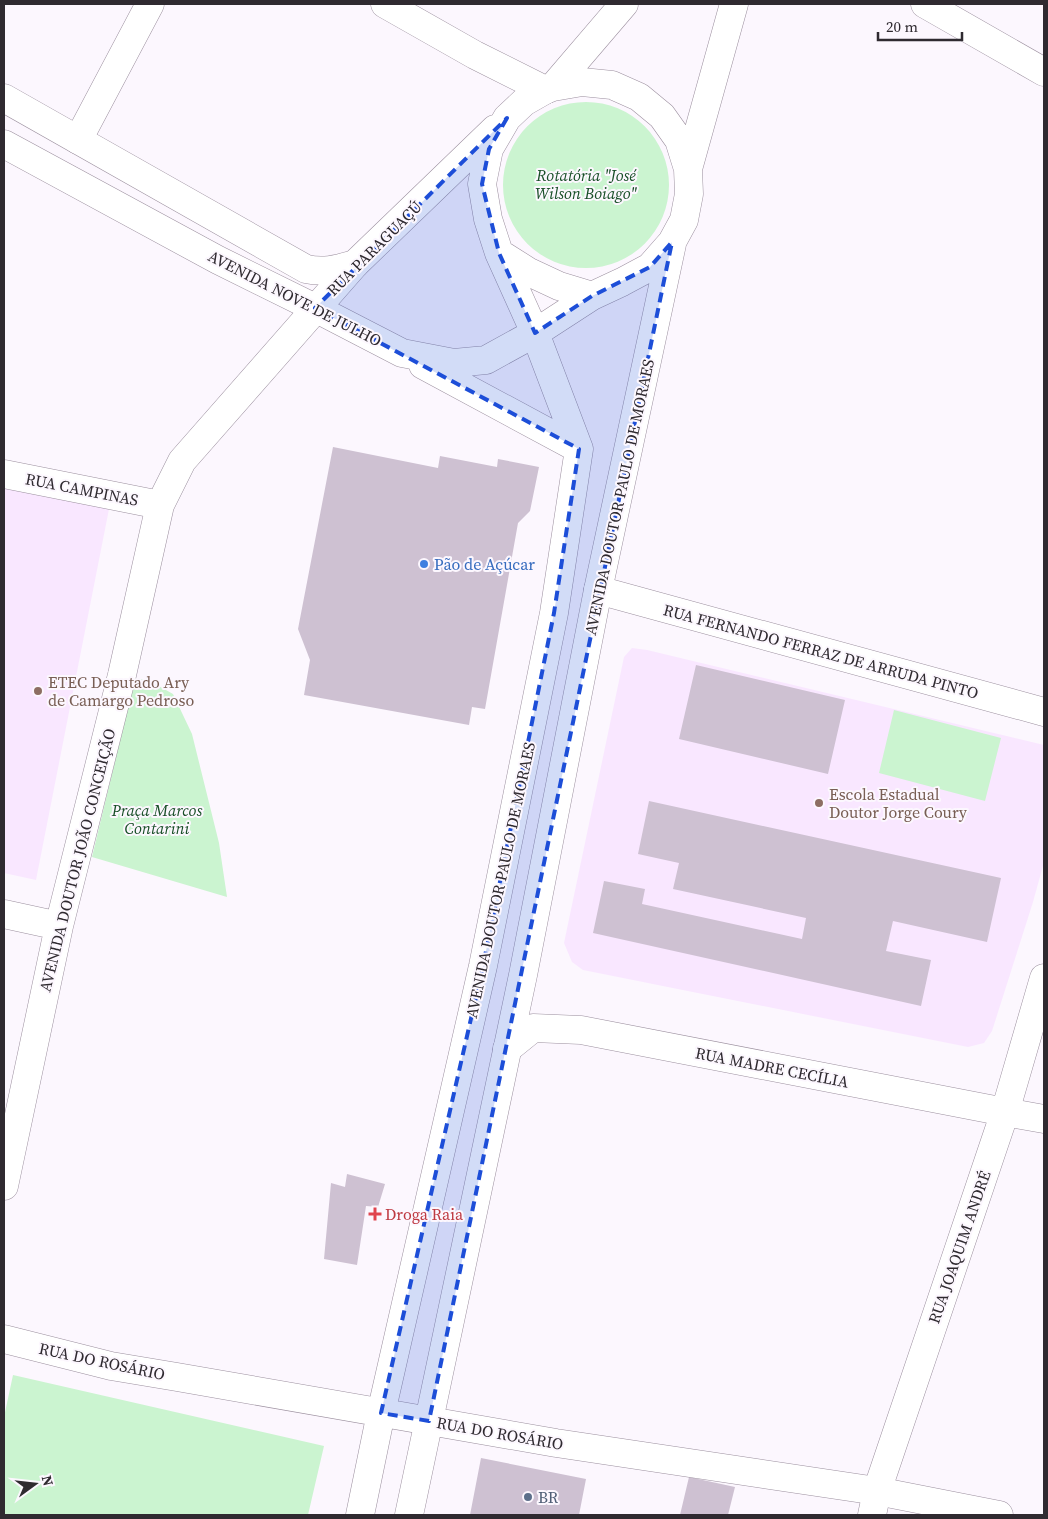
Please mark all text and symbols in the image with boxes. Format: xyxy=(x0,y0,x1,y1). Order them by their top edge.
scale bar xyxy=(878,10,962,42)
text: 20 m xyxy=(886,16,918,37)
park label: Rotatória "José Wilson Boiago" xyxy=(535,164,637,204)
street label: RUA PARAGUAÇÚ xyxy=(321,195,427,301)
street label: AVENIDA NOVE DE JULHO xyxy=(204,245,386,351)
street label: AVENIDA DOUTOR PAULO DE MORAES xyxy=(579,357,659,637)
street label: RUA CAMPINAS xyxy=(24,467,140,511)
place label: Pão de Açúcar xyxy=(434,553,535,575)
marker: Pão de Açúcar xyxy=(418,558,430,570)
street label: RUA FERNANDO FERRAZ DE ARRUDA PINTO xyxy=(661,598,981,704)
place label: ETEC Deputado Ary de Camargo Pedroso xyxy=(48,671,195,711)
marker: ETEC Deputado Ary de Camargo Pedroso xyxy=(32,685,44,697)
street label: AVENIDA DOUTOR JOÃO CONCEIÇÃO xyxy=(34,726,120,994)
street label: AVENIDA DOUTOR PAULO DE MORAES xyxy=(460,740,540,1020)
place label: Escola Estadual Doutor Jorge Coury xyxy=(829,783,968,823)
marker: Escola Estadual Doutor Jorge Coury xyxy=(813,797,825,809)
park label: Praça Marcos Contarini xyxy=(111,799,202,839)
street label: RUA MADRE CECÍLIA xyxy=(693,1041,851,1093)
street label: RUA JOAQUIM ANDRÉ xyxy=(922,1167,996,1326)
place label: Droga Raia xyxy=(385,1203,464,1225)
marker: Droga Raia xyxy=(369,1208,381,1220)
street label: RUA DO ROSÁRIO xyxy=(37,1337,167,1385)
street label: RUA DO ROSÁRIO xyxy=(435,1411,565,1455)
north arrow xyxy=(10,1459,60,1509)
text: N xyxy=(37,1473,59,1488)
place label: BR xyxy=(538,1486,559,1508)
marker: BR xyxy=(522,1491,534,1503)

